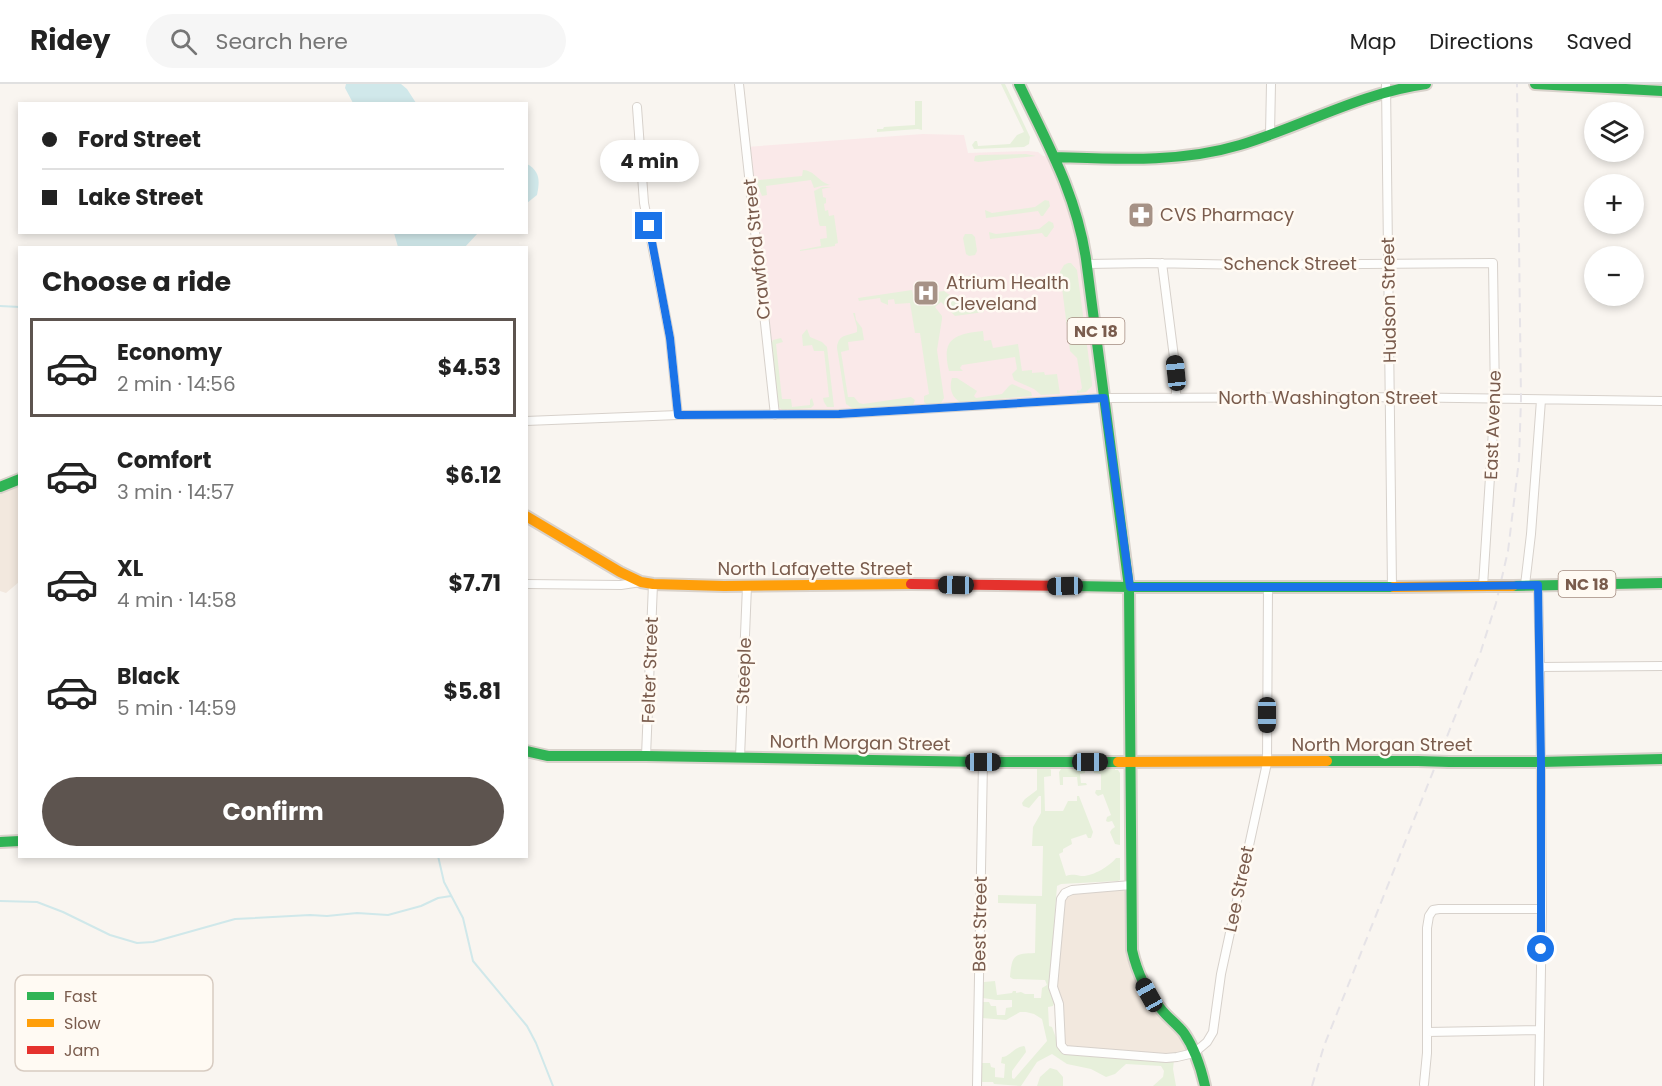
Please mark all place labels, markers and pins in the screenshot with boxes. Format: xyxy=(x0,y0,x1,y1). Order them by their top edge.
pharmacy icon: CVS Pharmacy xyxy=(1126,200,1156,230)
place label: CVS Pharmacy xyxy=(1160,202,1294,227)
place label: Atrium Health Cleveland xyxy=(946,270,1069,316)
hospital icon: Atrium Health Cleveland xyxy=(911,278,941,308)

